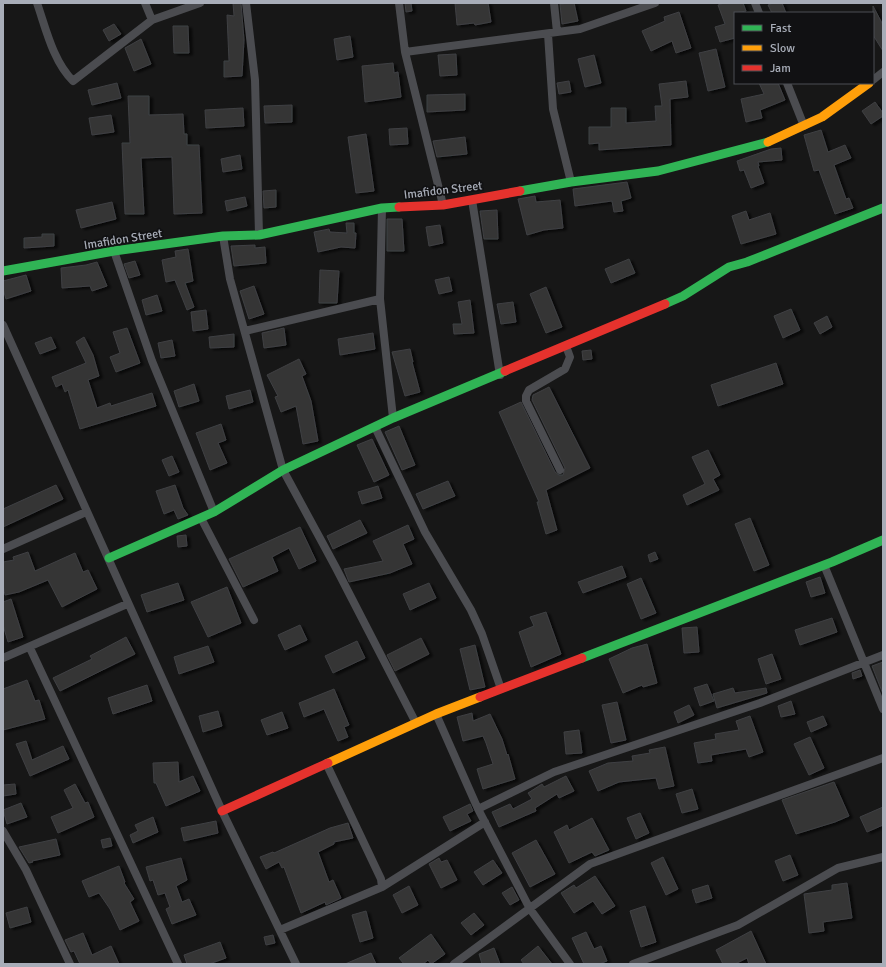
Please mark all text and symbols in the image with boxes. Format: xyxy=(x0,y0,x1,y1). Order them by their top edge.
legend xyxy=(734,12,874,84)
text: Fast xyxy=(770,21,791,36)
text: Slow xyxy=(770,41,795,56)
text: Jam xyxy=(770,61,791,76)
street label: Imafidon Street xyxy=(403,178,483,203)
street label: Imafidon Street xyxy=(83,226,163,253)

